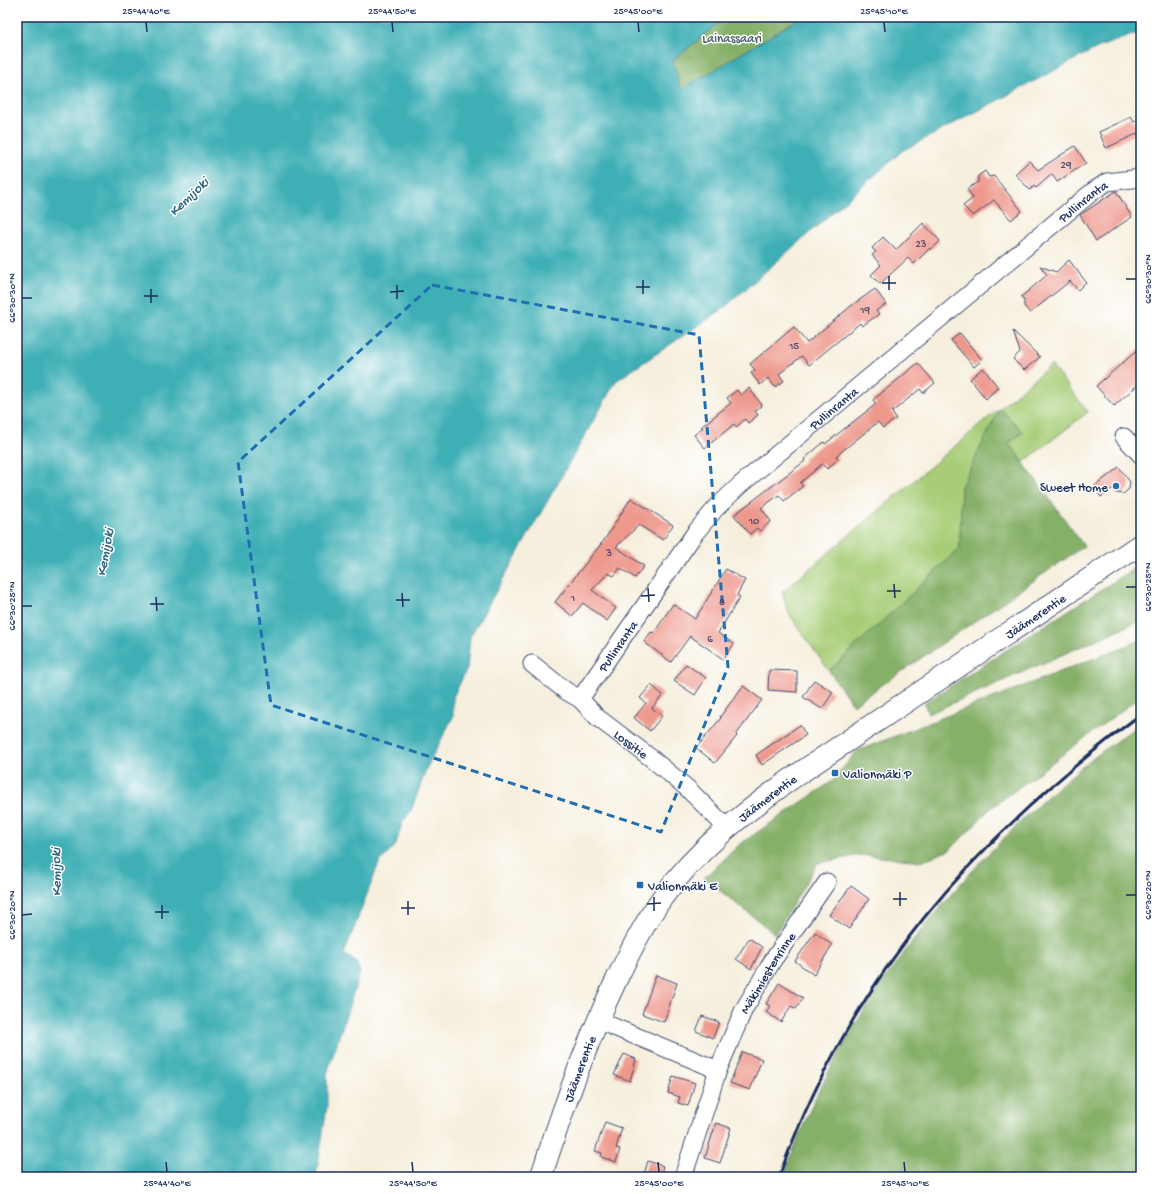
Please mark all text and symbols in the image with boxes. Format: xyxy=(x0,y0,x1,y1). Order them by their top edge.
text: 25°44'40"E xyxy=(122,6,170,18)
text: 25°44'50"E xyxy=(368,6,417,18)
text: 25°45'00"E xyxy=(614,6,663,18)
text: 25°45'10"E xyxy=(860,6,908,18)
park label: Lainassaari xyxy=(702,32,762,47)
house number: 29 xyxy=(1061,160,1072,172)
water label: Kemijoki xyxy=(166,173,215,221)
street label: Pullinranta xyxy=(1056,178,1112,227)
house number: 23 xyxy=(915,239,927,251)
text: 66°30'30"N xyxy=(1143,254,1155,304)
text: 66°30'30"N xyxy=(7,273,19,323)
house number: 19 xyxy=(859,305,870,317)
house number: 15 xyxy=(788,341,799,353)
street label: Pullinranta xyxy=(807,384,863,435)
place label: Sweet Home xyxy=(1040,481,1108,496)
marker: Sweet Home xyxy=(1111,481,1121,491)
house number: 10 xyxy=(748,516,759,528)
water label: Kemijoki xyxy=(94,525,119,578)
house number: 3 xyxy=(605,548,612,560)
text: 66°30'25"N xyxy=(1143,562,1155,611)
text: 66°30'25"N xyxy=(7,581,19,630)
street label: Jäämerentie xyxy=(1003,592,1070,643)
house number: 1 xyxy=(570,593,575,605)
house number: 8 xyxy=(719,597,725,609)
street label: Pullinranta xyxy=(596,618,642,676)
house number: 6 xyxy=(707,634,713,646)
street label: Lossitie xyxy=(610,728,650,763)
marker: Valionmäki P xyxy=(830,768,840,778)
place label: Valionmäki P xyxy=(842,768,912,783)
street label: Jäämerentie xyxy=(736,772,801,826)
water label: Kemijoki xyxy=(49,846,66,896)
text: 66°30'20"N xyxy=(1143,870,1155,920)
marker: Valionmäki E xyxy=(635,880,645,890)
place label: Valionmäki E xyxy=(647,880,718,895)
text: 66°30'20"N xyxy=(7,890,19,940)
street label: Mäkimiestenrinne xyxy=(738,930,800,1017)
street label: Jäämerentie xyxy=(562,1034,601,1104)
text: 25°44'40"E xyxy=(143,1178,191,1190)
text: 25°44'50"E xyxy=(389,1178,438,1190)
text: 25°45'00"E xyxy=(635,1178,684,1190)
text: 25°45'10"E xyxy=(881,1178,929,1190)

